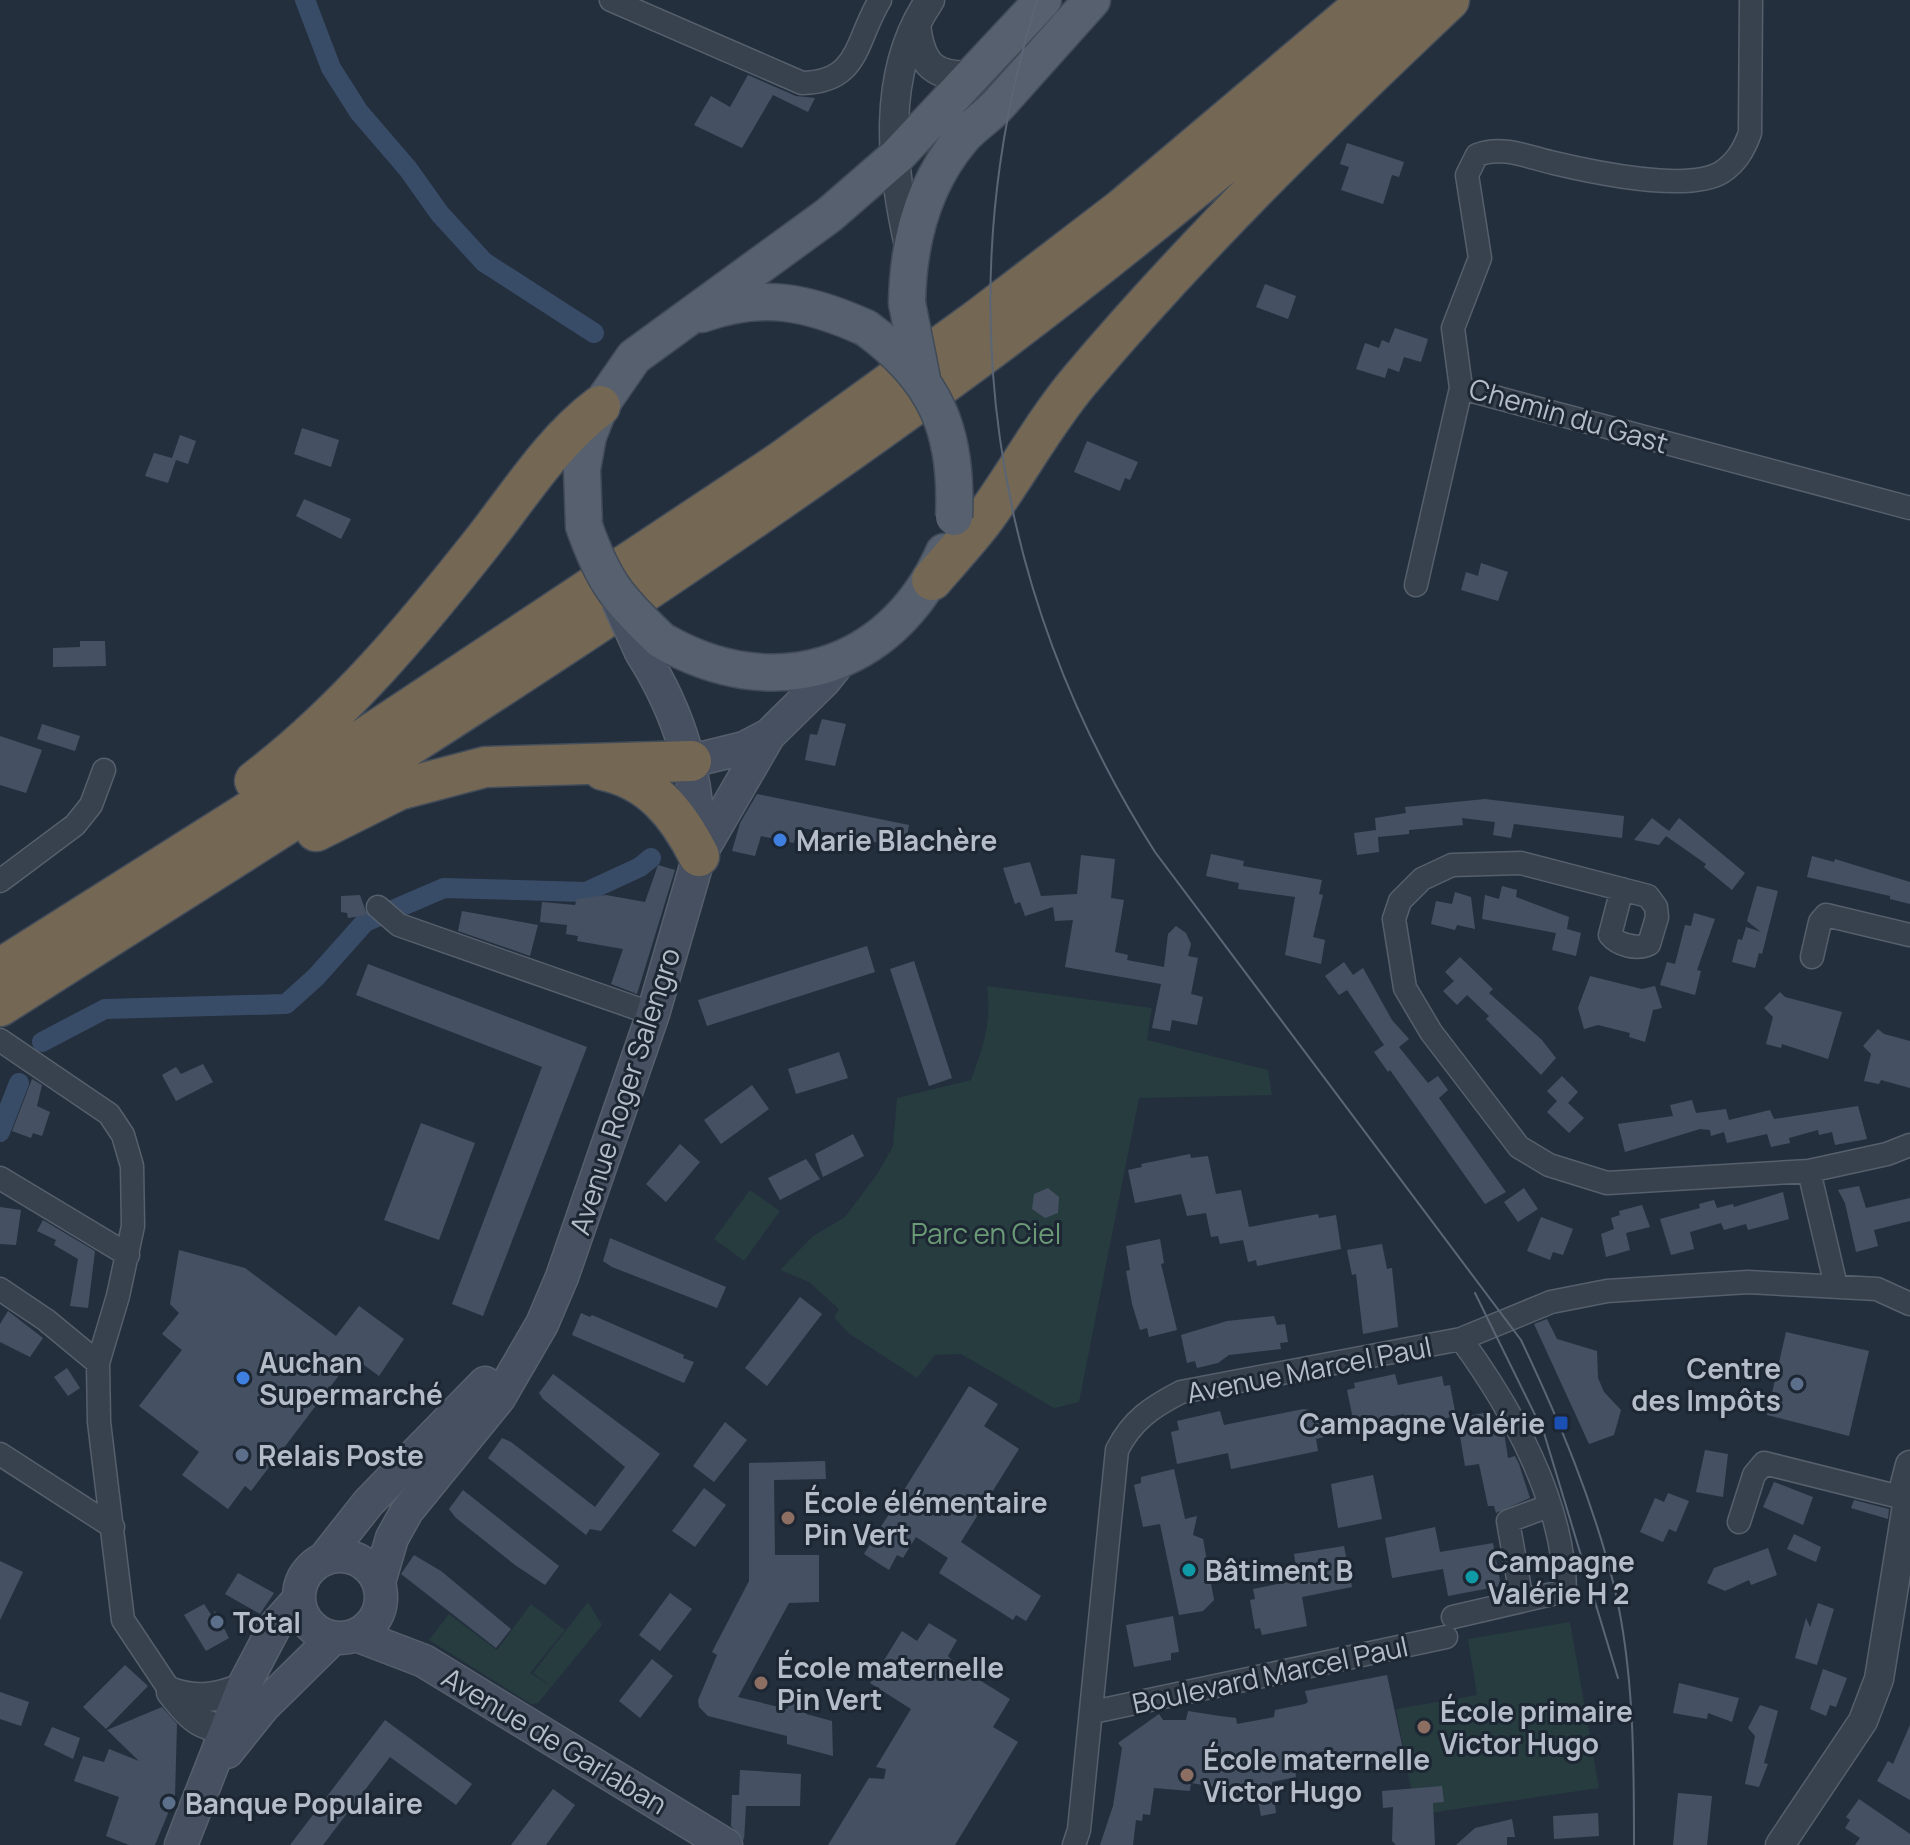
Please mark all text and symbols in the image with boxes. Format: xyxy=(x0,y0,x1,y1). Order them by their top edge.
street label: Chemin du Gast xyxy=(1465,368,1673,462)
place label: Marie Blachère xyxy=(796,821,997,859)
marker: Marie Blachère xyxy=(771,831,789,849)
street label: Avenue Roger Salengro xyxy=(560,943,688,1239)
park label: Parc en Ciel xyxy=(911,1214,1061,1252)
street label: Avenue Marcel Paul xyxy=(1183,1327,1435,1411)
place label: Auchan Supermarché xyxy=(259,1343,443,1413)
place label: Centre des Impôts xyxy=(1631,1349,1781,1419)
marker: Auchan Supermarché xyxy=(234,1369,252,1387)
marker: Centre des Impôts xyxy=(1788,1375,1806,1393)
place label: Campagne Valérie xyxy=(1299,1404,1545,1442)
marker: Campagne Valérie xyxy=(1552,1414,1570,1432)
place label: Relais Poste xyxy=(258,1436,424,1474)
marker: Relais Poste xyxy=(233,1446,251,1464)
place label: École élémentaire Pin Vert xyxy=(804,1483,1048,1553)
marker: École élémentaire Pin Vert xyxy=(779,1509,797,1527)
place label: Campagne Valérie H 2 xyxy=(1488,1542,1635,1612)
place label: Bâtiment B xyxy=(1205,1551,1353,1589)
marker: Bâtiment B xyxy=(1180,1561,1198,1579)
marker: Campagne Valérie H 2 xyxy=(1463,1568,1481,1586)
place label: Total xyxy=(233,1603,301,1641)
marker: Total xyxy=(208,1613,226,1631)
street label: Boulevard Marcel Paul xyxy=(1129,1626,1411,1722)
place label: École maternelle Pin Vert xyxy=(777,1648,1004,1718)
street label: Avenue de Garlaban xyxy=(435,1658,675,1822)
marker: École maternelle Pin Vert xyxy=(752,1674,770,1692)
place label: École primaire Victor Hugo xyxy=(1440,1692,1633,1762)
marker: École primaire Victor Hugo xyxy=(1415,1718,1433,1736)
place label: École maternelle Victor Hugo xyxy=(1203,1740,1430,1810)
marker: École maternelle Victor Hugo xyxy=(1178,1766,1196,1784)
place label: Banque Populaire xyxy=(185,1784,423,1822)
marker: Banque Populaire xyxy=(160,1794,178,1812)

